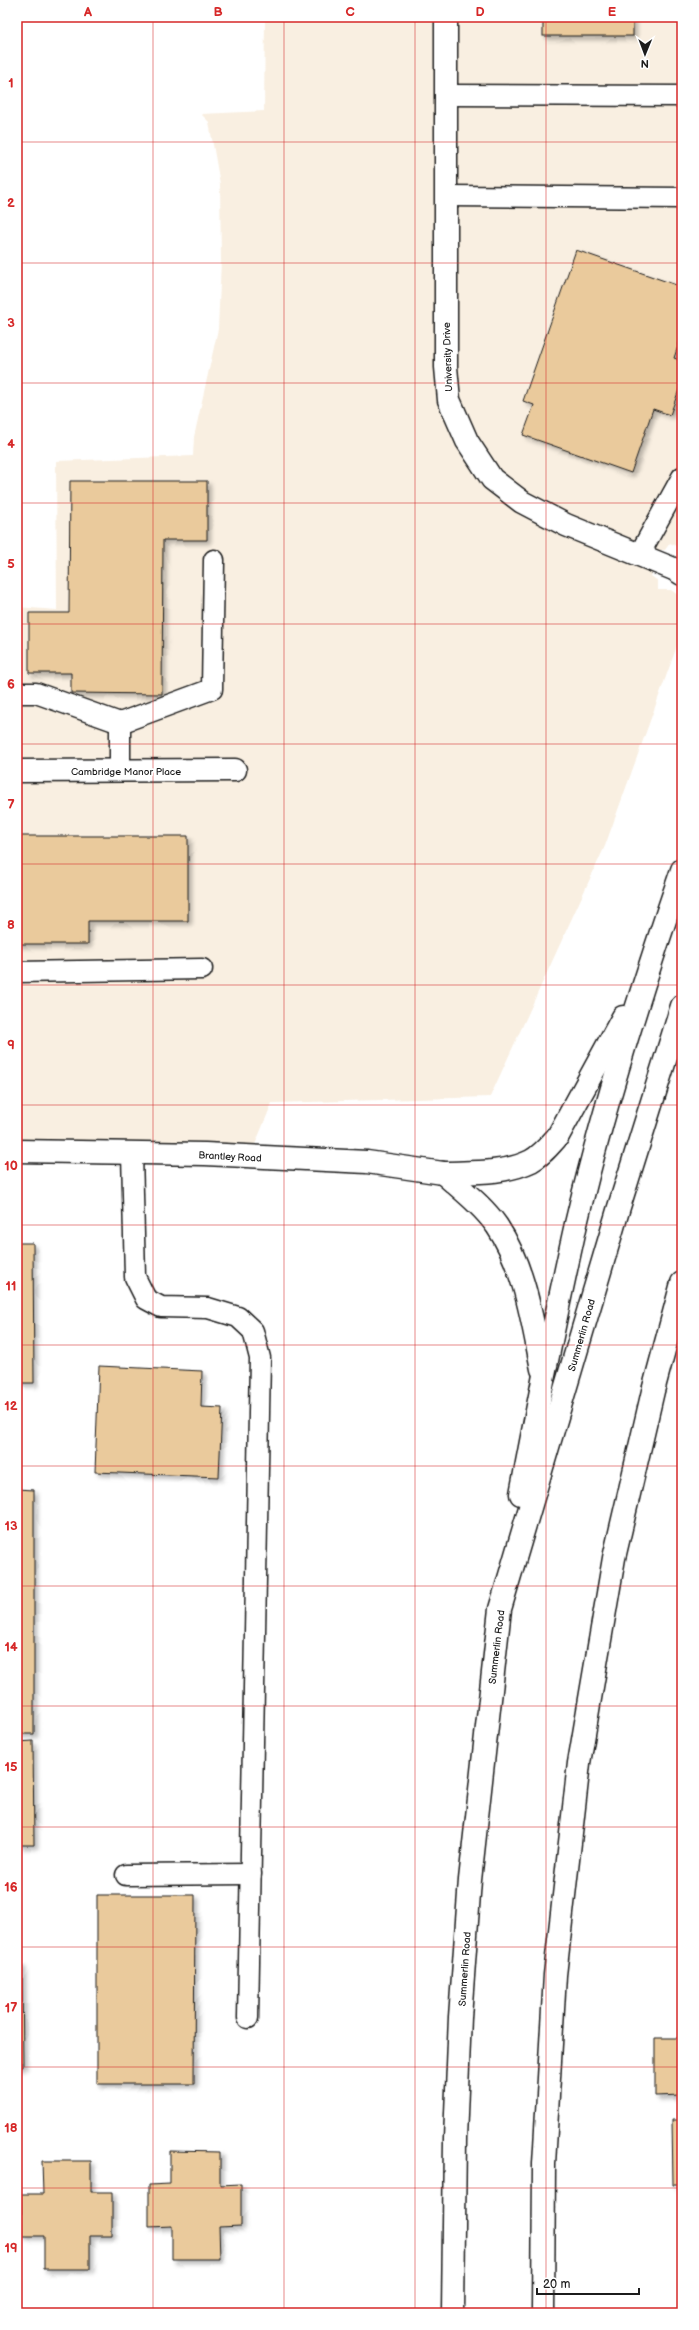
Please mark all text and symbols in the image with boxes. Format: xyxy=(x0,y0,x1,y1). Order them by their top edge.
text: A xyxy=(83,4,92,20)
text: B xyxy=(213,4,223,20)
text: C xyxy=(345,4,355,20)
text: D xyxy=(475,4,485,20)
text: E xyxy=(608,4,617,20)
north arrow xyxy=(625,34,665,74)
text: N xyxy=(641,57,649,70)
text: 1 xyxy=(8,75,14,91)
text: 2 xyxy=(7,195,15,211)
text: 3 xyxy=(7,315,15,331)
street label: University Drive xyxy=(441,322,455,392)
text: 4 xyxy=(7,436,15,452)
text: 5 xyxy=(7,556,15,572)
text: 6 xyxy=(7,676,15,692)
street label: Cambridge Manor Place xyxy=(71,766,181,778)
text: 7 xyxy=(7,797,15,813)
text: 8 xyxy=(7,917,15,933)
text: 9 xyxy=(7,1037,15,1053)
street label: Brantley Road xyxy=(198,1149,262,1165)
text: 10 xyxy=(4,1158,18,1174)
text: 11 xyxy=(6,1278,16,1294)
street label: Summerlin Road xyxy=(566,1297,598,1373)
text: 12 xyxy=(4,1398,18,1414)
text: 13 xyxy=(4,1518,18,1534)
street label: Summerlin Road xyxy=(486,1609,508,1685)
text: 14 xyxy=(4,1639,18,1655)
text: 15 xyxy=(5,1759,18,1775)
text: 16 xyxy=(4,1879,18,1895)
street label: Summerlin Road xyxy=(456,1931,474,2007)
text: 17 xyxy=(5,2000,17,2016)
text: 18 xyxy=(4,2120,18,2136)
text: 19 xyxy=(4,2240,18,2256)
scale bar xyxy=(537,2270,639,2296)
text: 20 m xyxy=(543,2277,570,2292)

